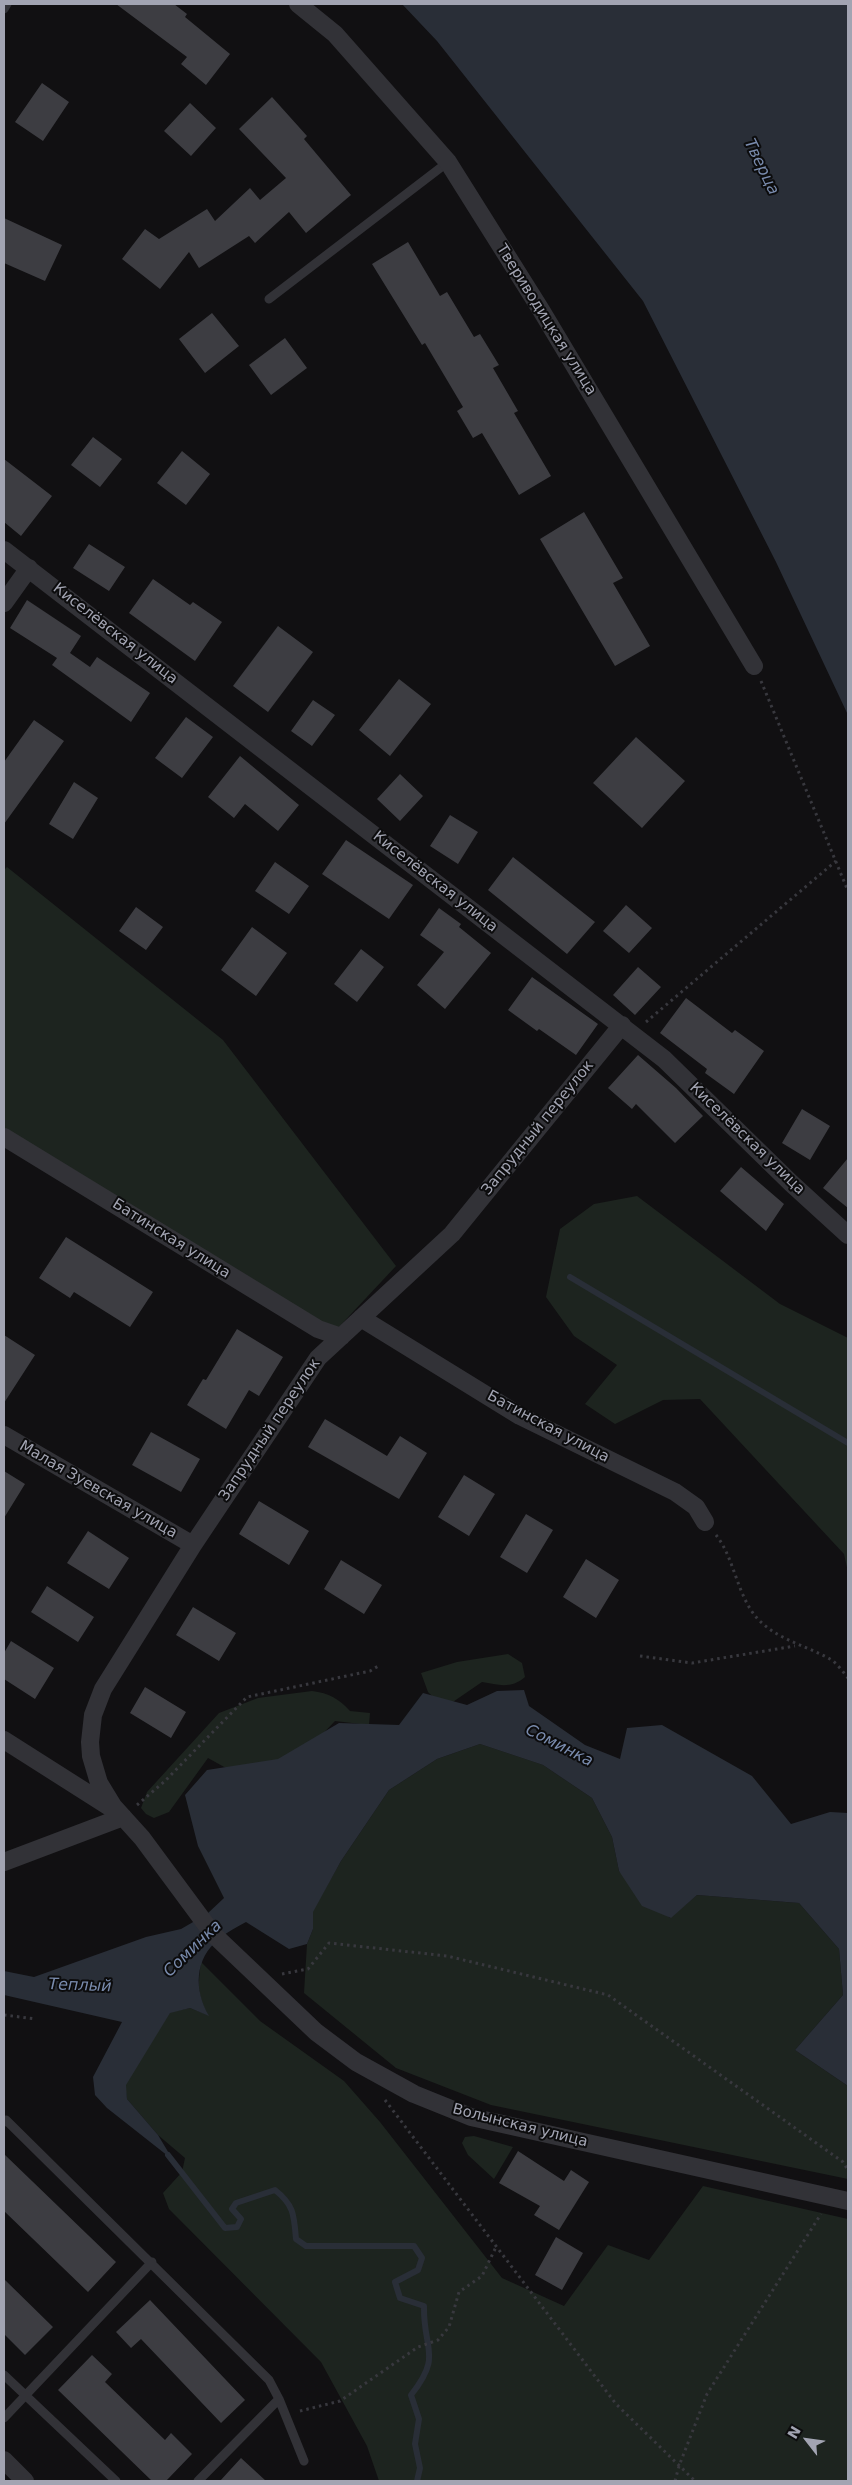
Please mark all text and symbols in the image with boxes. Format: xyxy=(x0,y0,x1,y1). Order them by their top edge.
water label: Тверца xyxy=(739,136,783,198)
street label: Твериводицкая улица xyxy=(492,241,600,399)
street label: Киселёвская улица xyxy=(49,580,181,688)
street label: Киселёвская улица xyxy=(369,828,501,936)
street label: Запрудный переулок xyxy=(478,1057,598,1199)
street label: Киселёвская улица xyxy=(686,1079,808,1199)
street label: Батинская улица xyxy=(109,1195,233,1283)
street label: Запрудный переулок xyxy=(216,1355,324,1505)
street label: Батинская улица xyxy=(484,1387,612,1467)
street label: Малая Зуевская улица xyxy=(16,1437,180,1543)
water label: Соминка xyxy=(522,1721,596,1771)
water label: Соминка xyxy=(160,1917,226,1981)
water label: Теплый xyxy=(48,1975,112,1997)
street label: Волынская улица xyxy=(451,2101,589,2151)
north arrow xyxy=(782,2415,832,2465)
text: N xyxy=(784,2423,804,2442)

